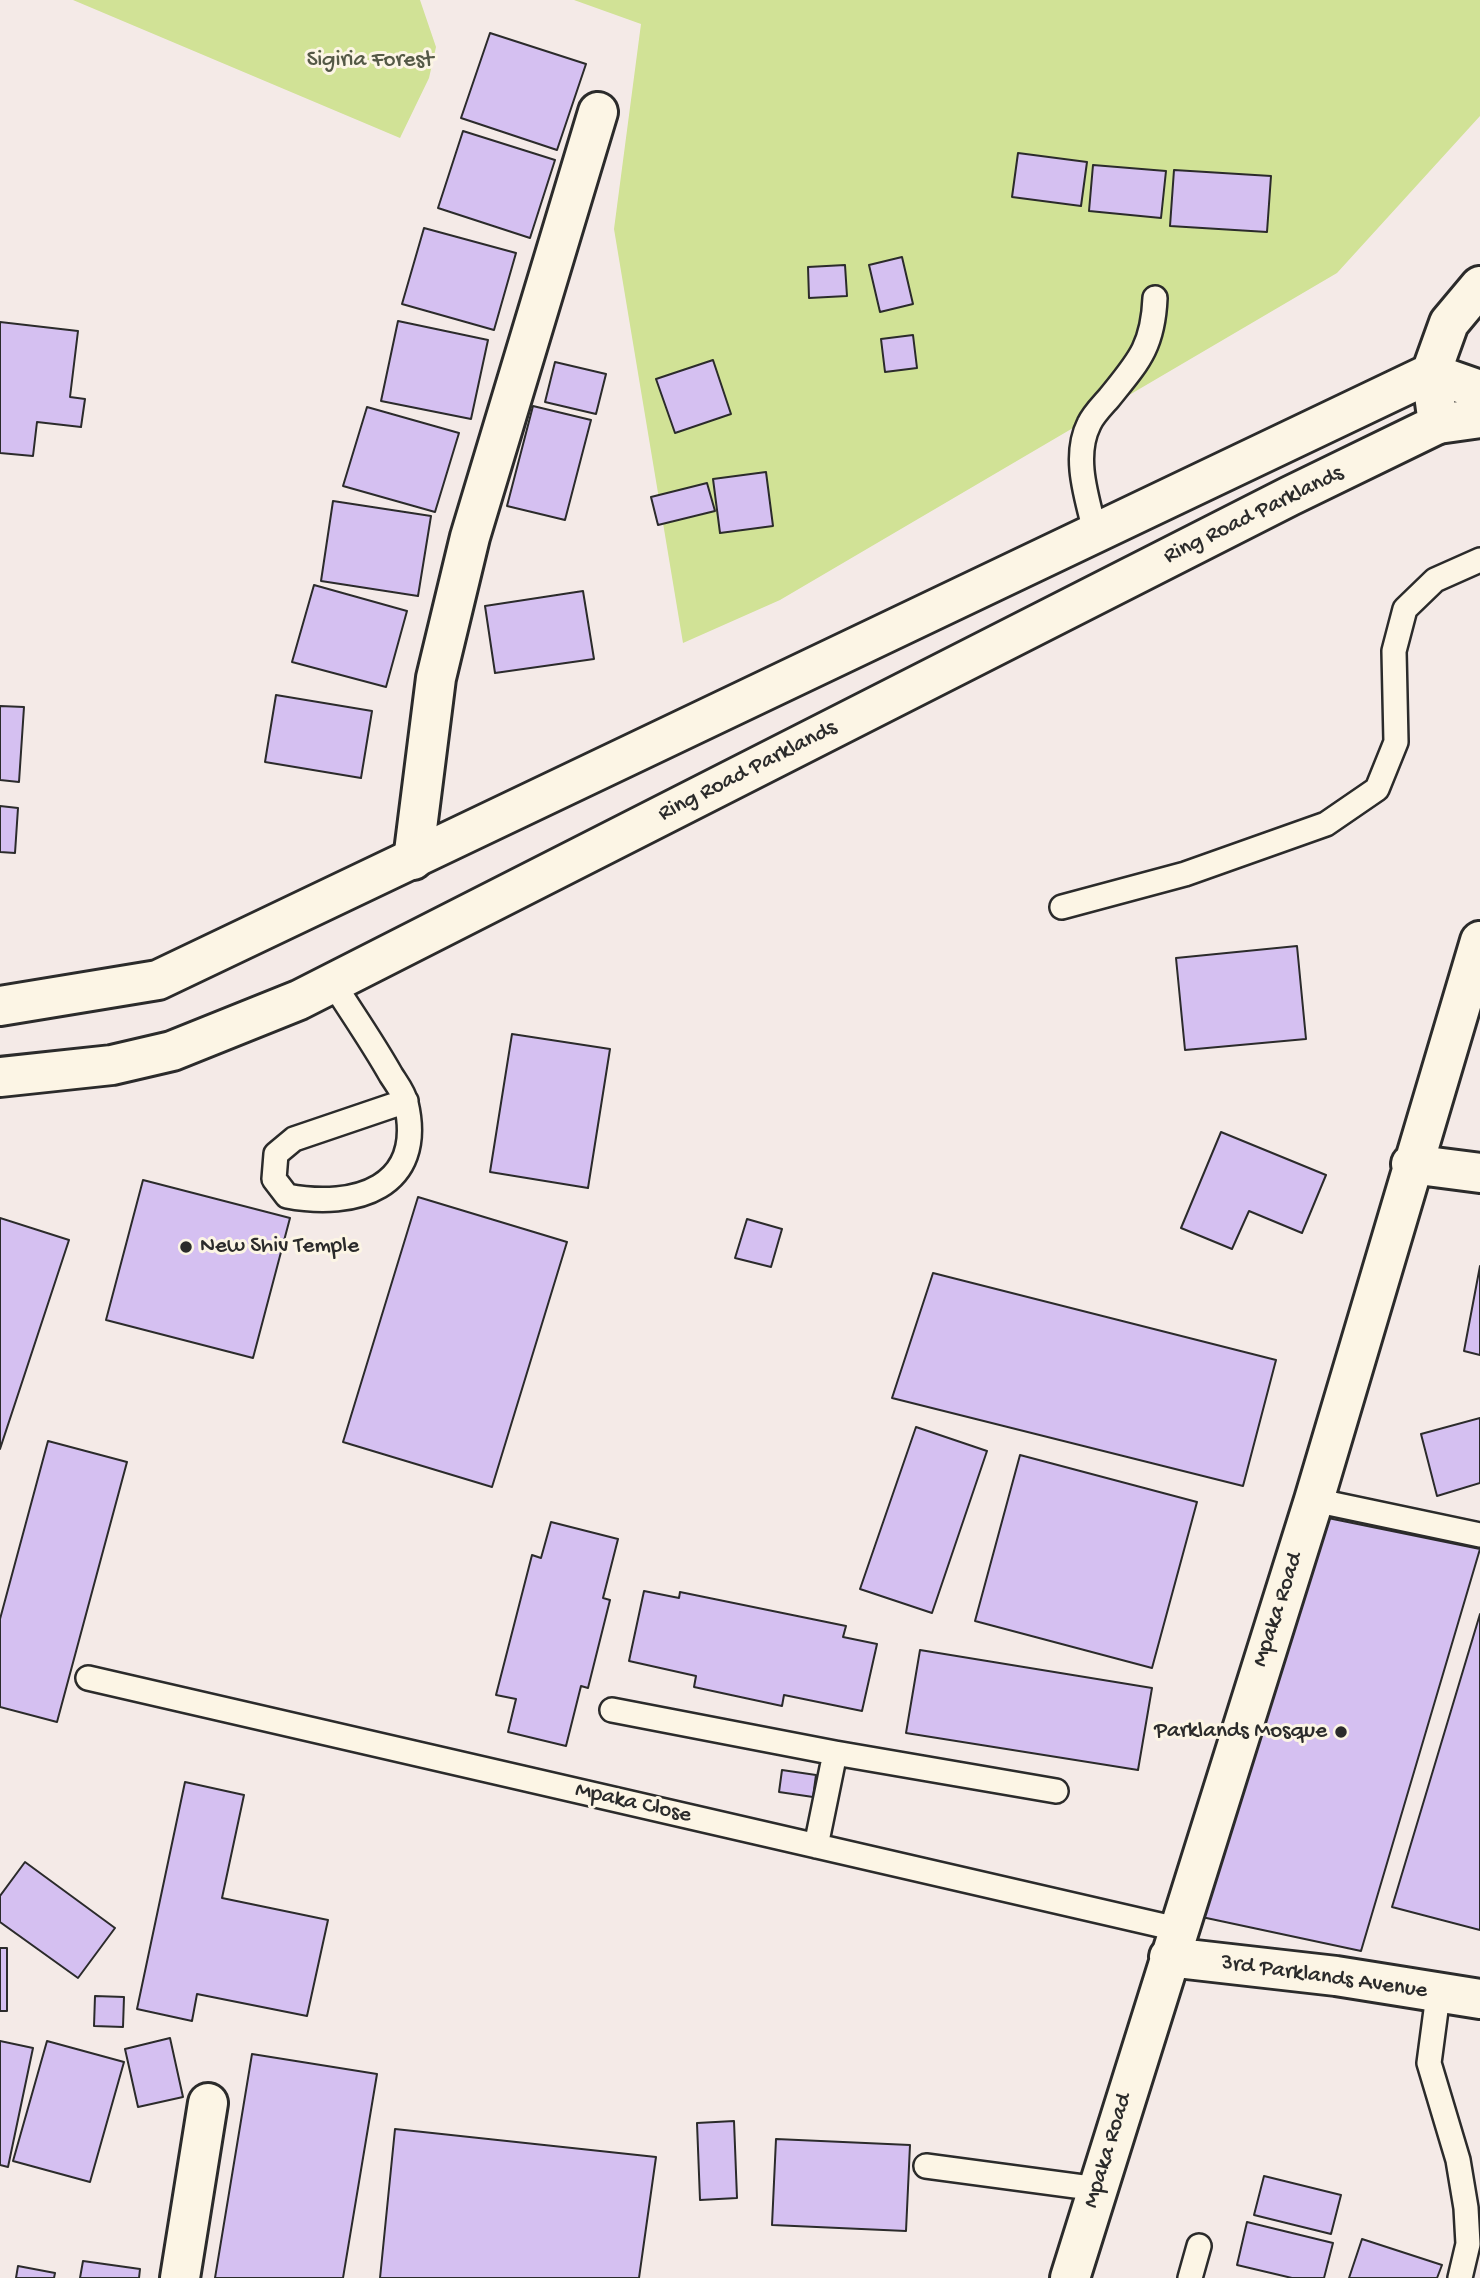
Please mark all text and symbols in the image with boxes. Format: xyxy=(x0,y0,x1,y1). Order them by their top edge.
park label: Sigiria Forest xyxy=(307,47,433,75)
street label: Ring Road Parklands xyxy=(1160,460,1348,572)
street label: Ring Road Parklands xyxy=(654,715,842,829)
place label: New Shiv Temple xyxy=(200,1233,359,1261)
marker: New Shiv Temple xyxy=(178,1239,194,1255)
street label: Mpaka Road xyxy=(1248,1549,1310,1671)
place label: Parklands Mosque xyxy=(1154,1718,1327,1746)
marker: Parklands Mosque xyxy=(1333,1724,1349,1740)
street label: Mpaka Close xyxy=(572,1777,694,1831)
street label: 3rd Parklands Avenue xyxy=(1219,1950,1429,2006)
street label: Mpaka Road xyxy=(1078,2090,1140,2212)

